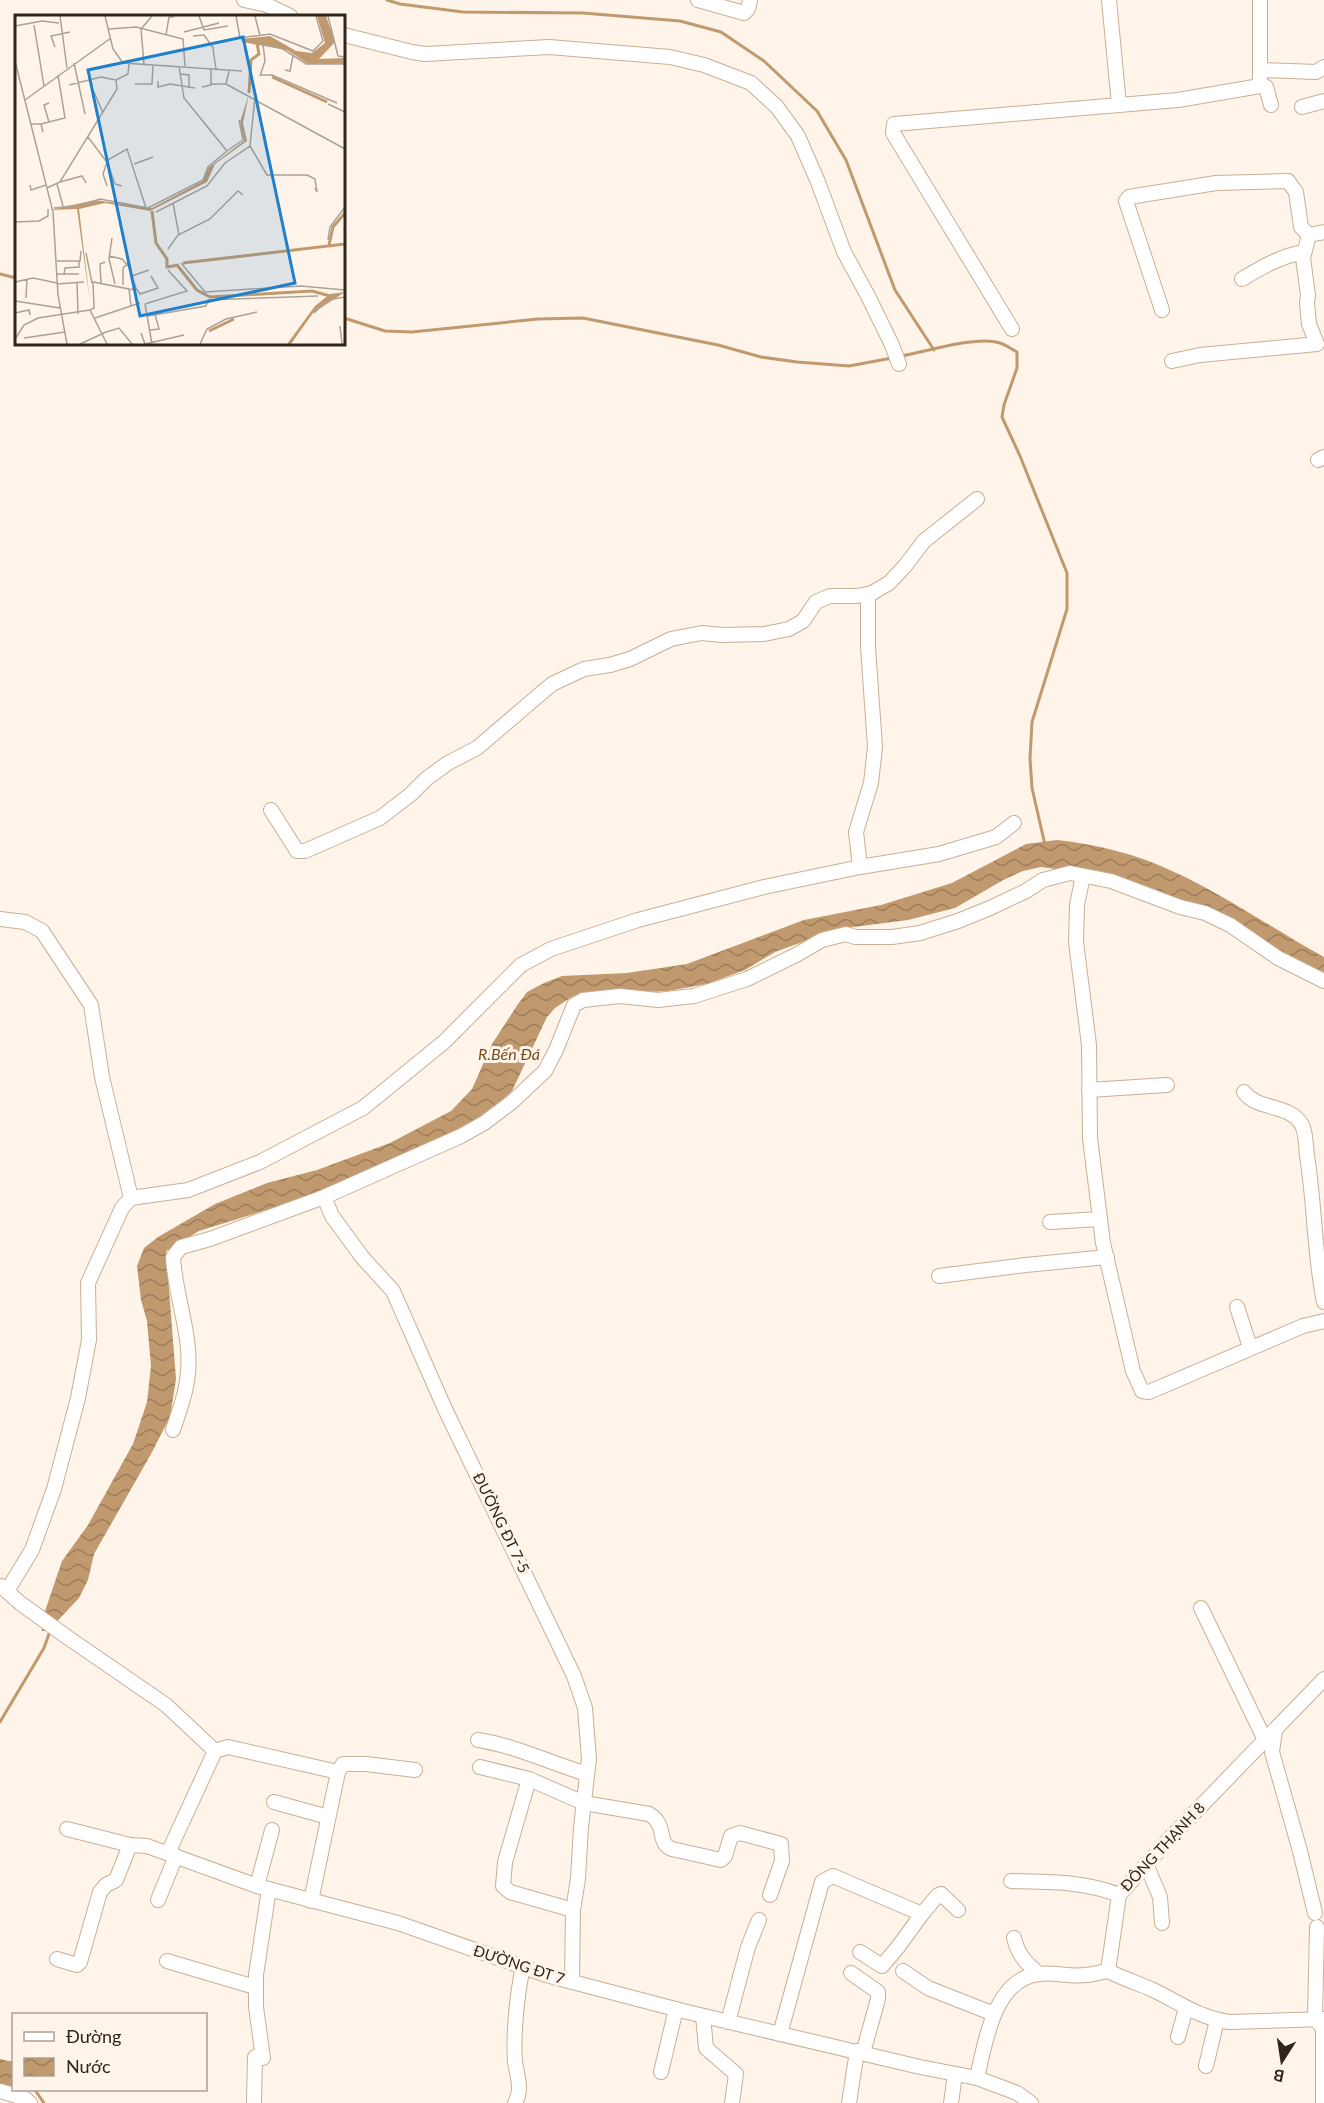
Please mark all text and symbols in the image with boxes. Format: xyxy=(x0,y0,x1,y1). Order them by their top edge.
inset map xyxy=(15,15,345,345)
water label: R.Bến Đá xyxy=(478,1044,541,1063)
street label: ĐƯỜNG ĐT 7-5 xyxy=(470,1470,534,1576)
street label: ĐÔNG THẠNH 8 xyxy=(1116,1798,1208,1895)
street label: ĐƯỜNG ĐT 7 xyxy=(471,1941,568,1987)
legend xyxy=(12,2013,207,2091)
text: Đường xyxy=(66,2025,121,2047)
north arrow xyxy=(1252,2031,1312,2091)
text: Nước xyxy=(66,2055,111,2077)
text: B xyxy=(1272,2066,1286,2087)

